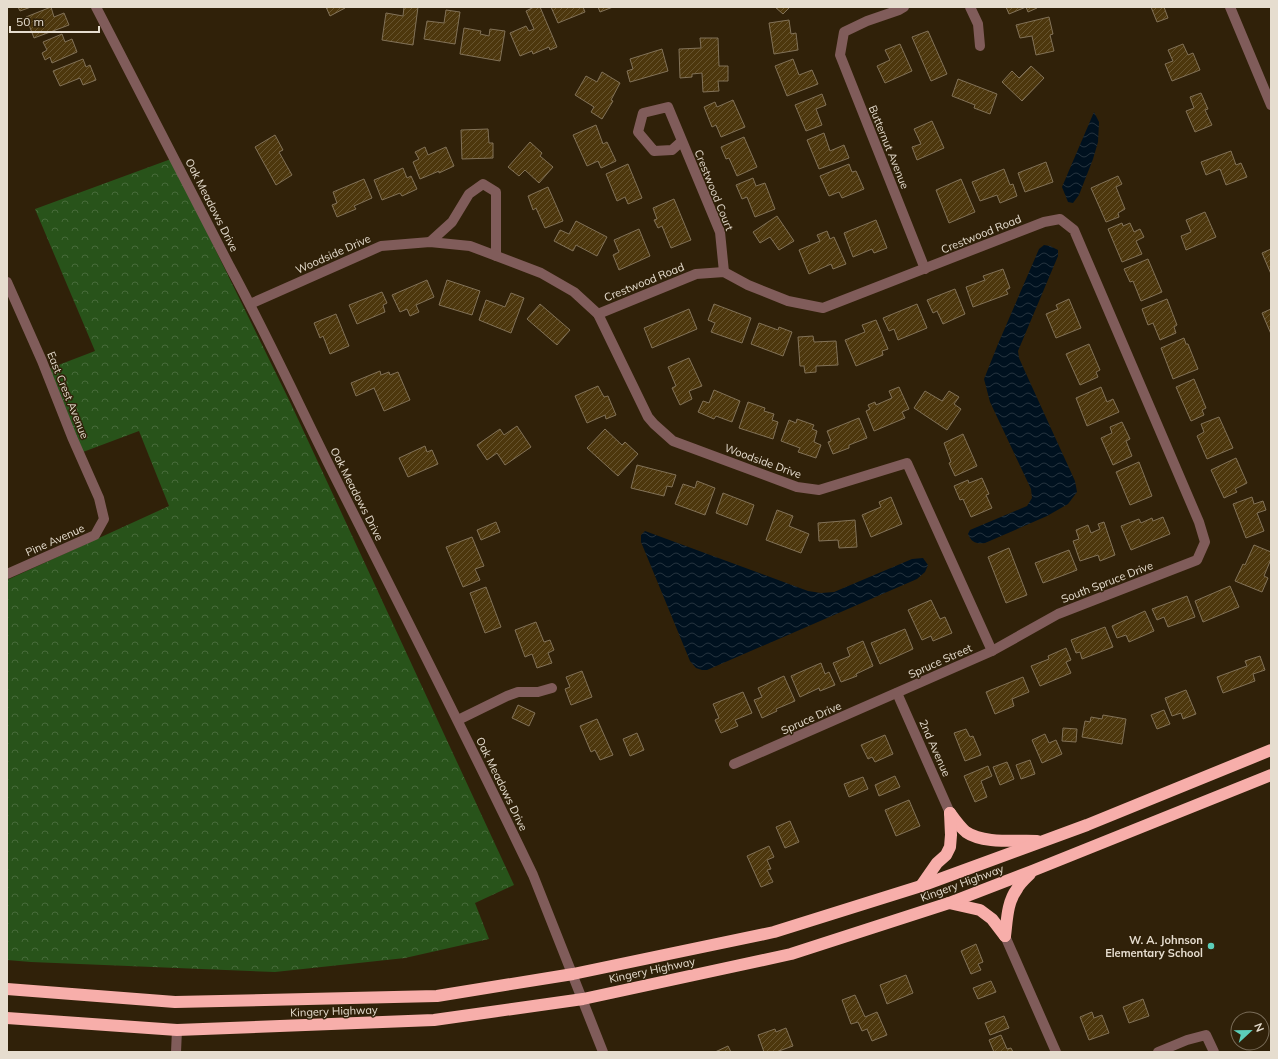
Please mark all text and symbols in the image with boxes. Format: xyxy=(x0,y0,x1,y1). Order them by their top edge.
scale bar xyxy=(10,8,99,34)
text: 50 m xyxy=(16,14,44,29)
street label: Butternut Avenue xyxy=(866,103,912,191)
street label: Crestwood Court xyxy=(691,147,737,233)
street label: Oak Meadows Drive xyxy=(182,156,242,254)
street label: Crestwood Road xyxy=(939,212,1023,256)
street label: Woodside Drive xyxy=(293,231,373,277)
street label: Crestwood Road xyxy=(602,260,686,304)
street label: East Crest Avenue xyxy=(44,349,92,441)
street label: Woodside Drive xyxy=(723,441,803,481)
street label: Oak Meadows Drive xyxy=(327,445,387,543)
street label: Pine Avenue xyxy=(23,521,87,559)
street label: South Spruce Drive xyxy=(1059,558,1155,606)
street label: Spruce Street xyxy=(906,641,974,681)
street label: Spruce Drive xyxy=(779,698,843,738)
street label: 2nd Avenue xyxy=(916,717,954,779)
street label: Oak Meadows Drive xyxy=(473,735,531,833)
street label: Kingery Highway xyxy=(918,861,1006,905)
place label: W. A. Johnson Elementary School xyxy=(1105,933,1203,960)
marker: W. A. Johnson Elementary School xyxy=(1206,941,1216,951)
street label: Kingery Highway xyxy=(608,954,696,986)
street label: Kingery Highway xyxy=(290,1002,378,1020)
north arrow xyxy=(1230,1011,1270,1051)
text: N xyxy=(1251,1021,1267,1034)

